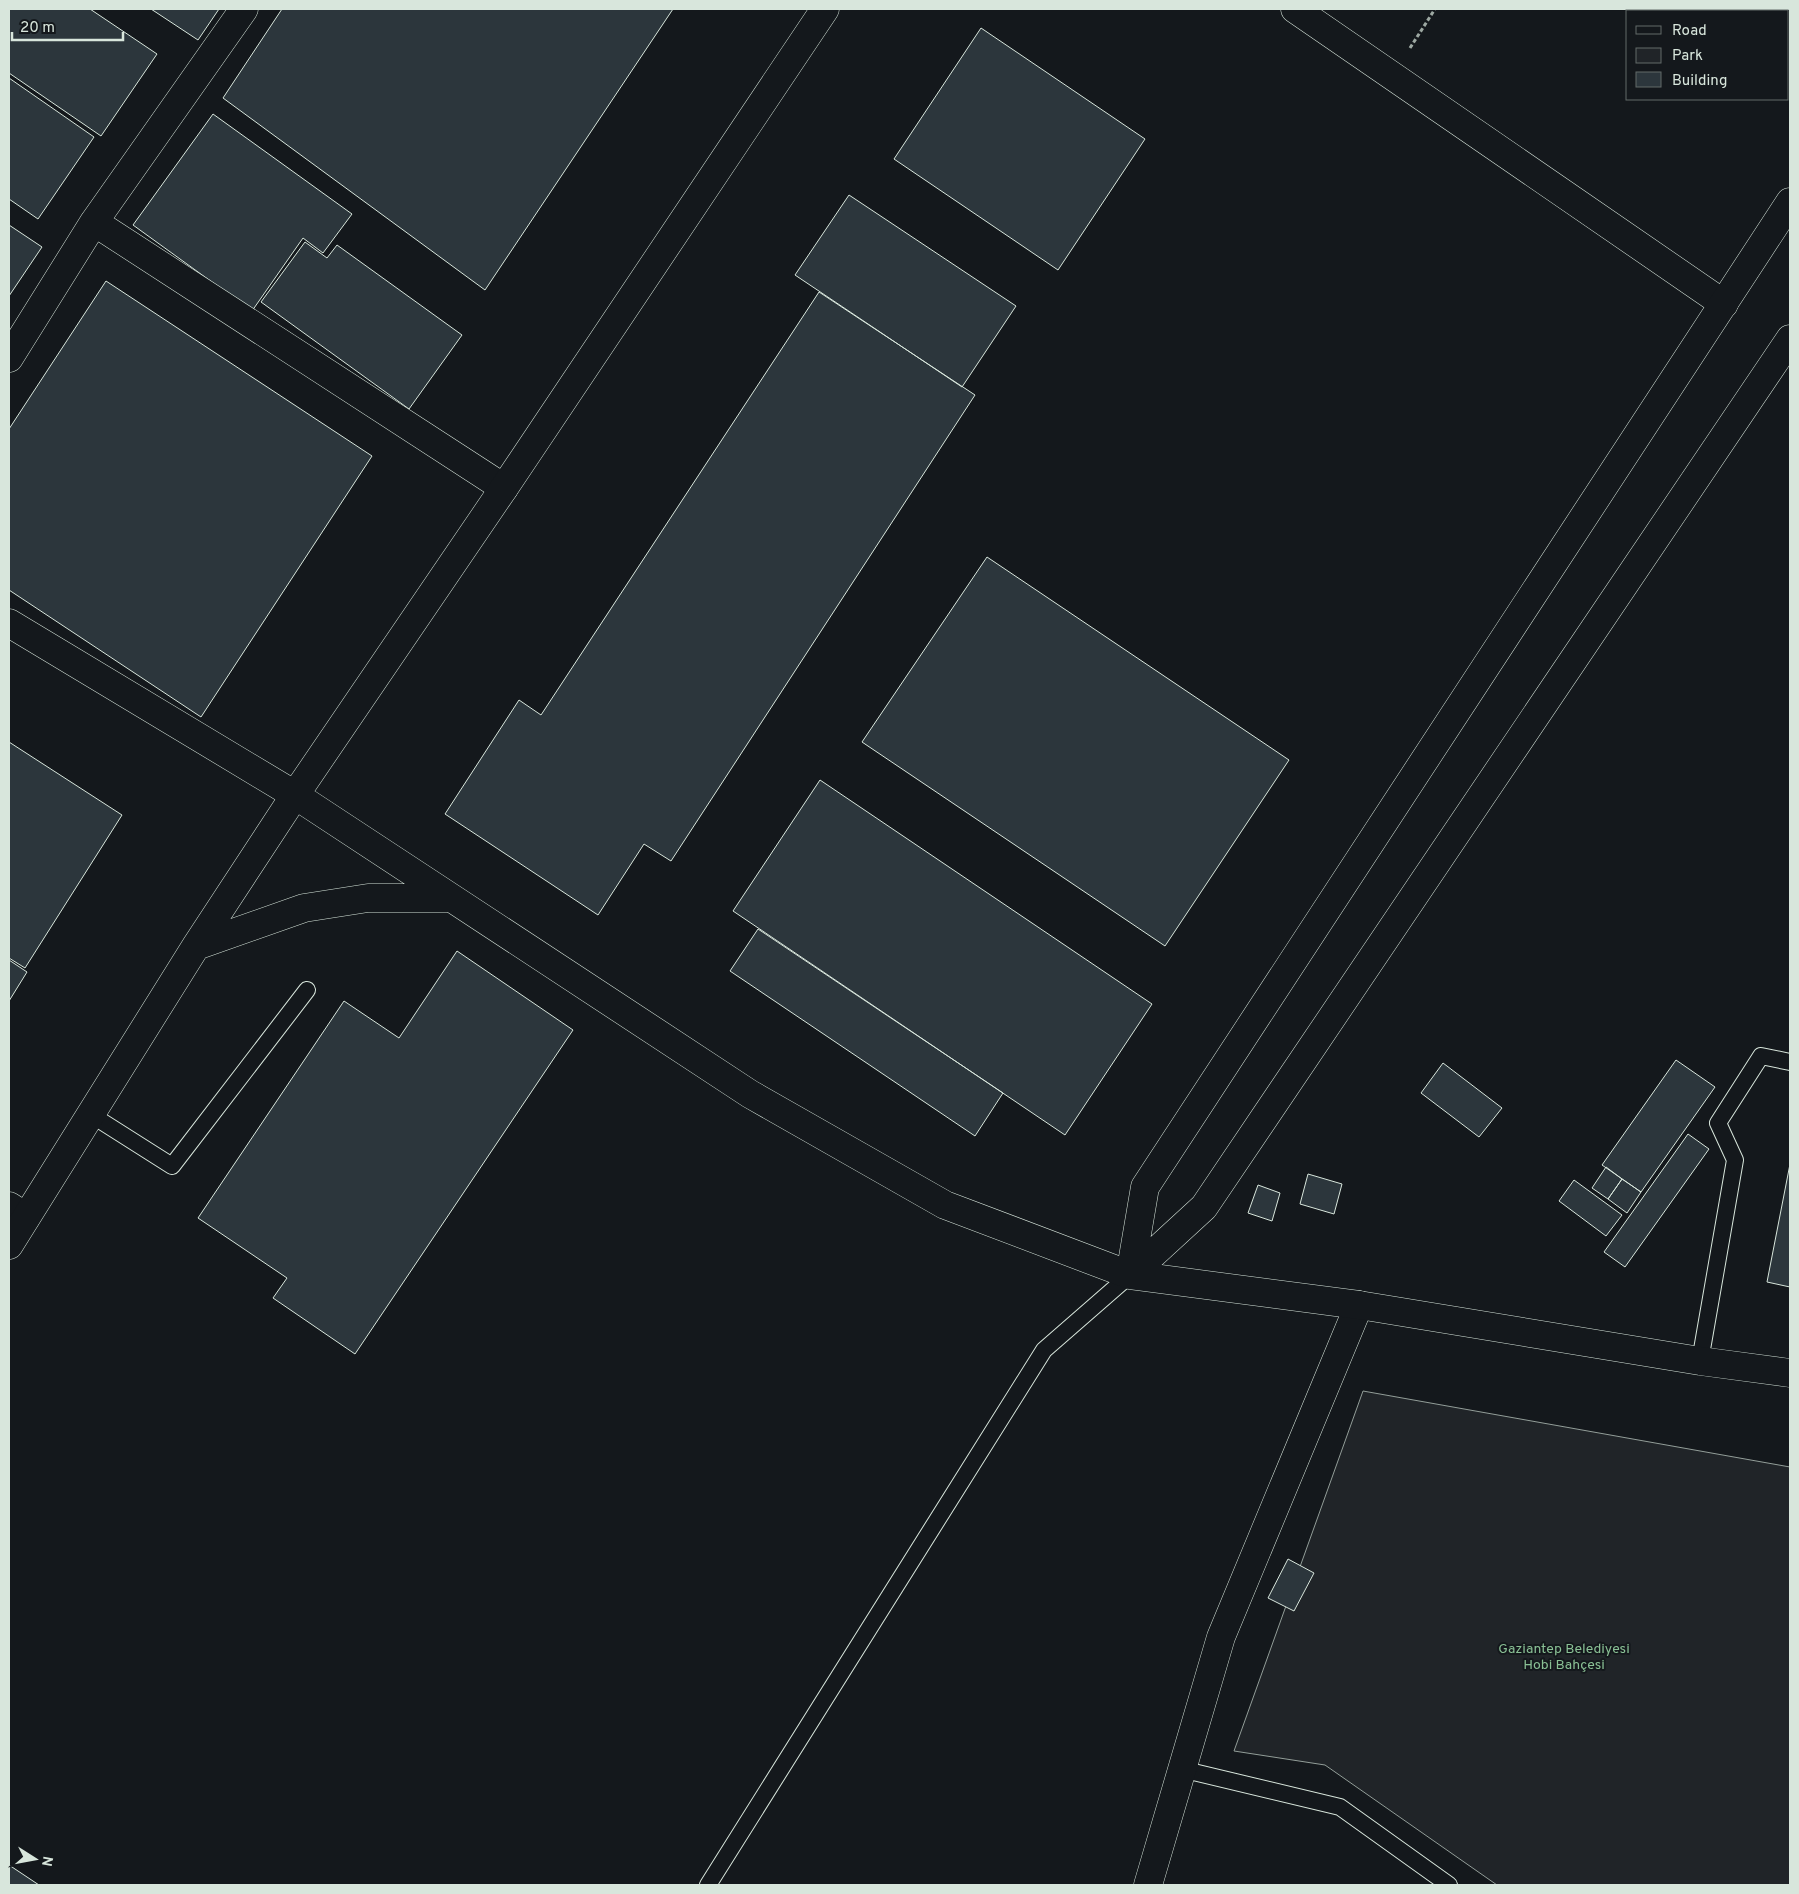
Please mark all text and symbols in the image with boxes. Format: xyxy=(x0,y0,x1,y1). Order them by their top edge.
scale bar xyxy=(12,10,124,42)
legend xyxy=(1626,10,1789,100)
text: 20 m xyxy=(20,19,55,38)
text: Road xyxy=(1672,22,1707,41)
text: Park xyxy=(1672,47,1703,66)
text: Building xyxy=(1672,72,1727,91)
park label: Gaziantep Belediyesi Hobi Bahçesi xyxy=(1498,1641,1630,1674)
north arrow xyxy=(10,1834,60,1884)
text: N xyxy=(37,1855,56,1868)

